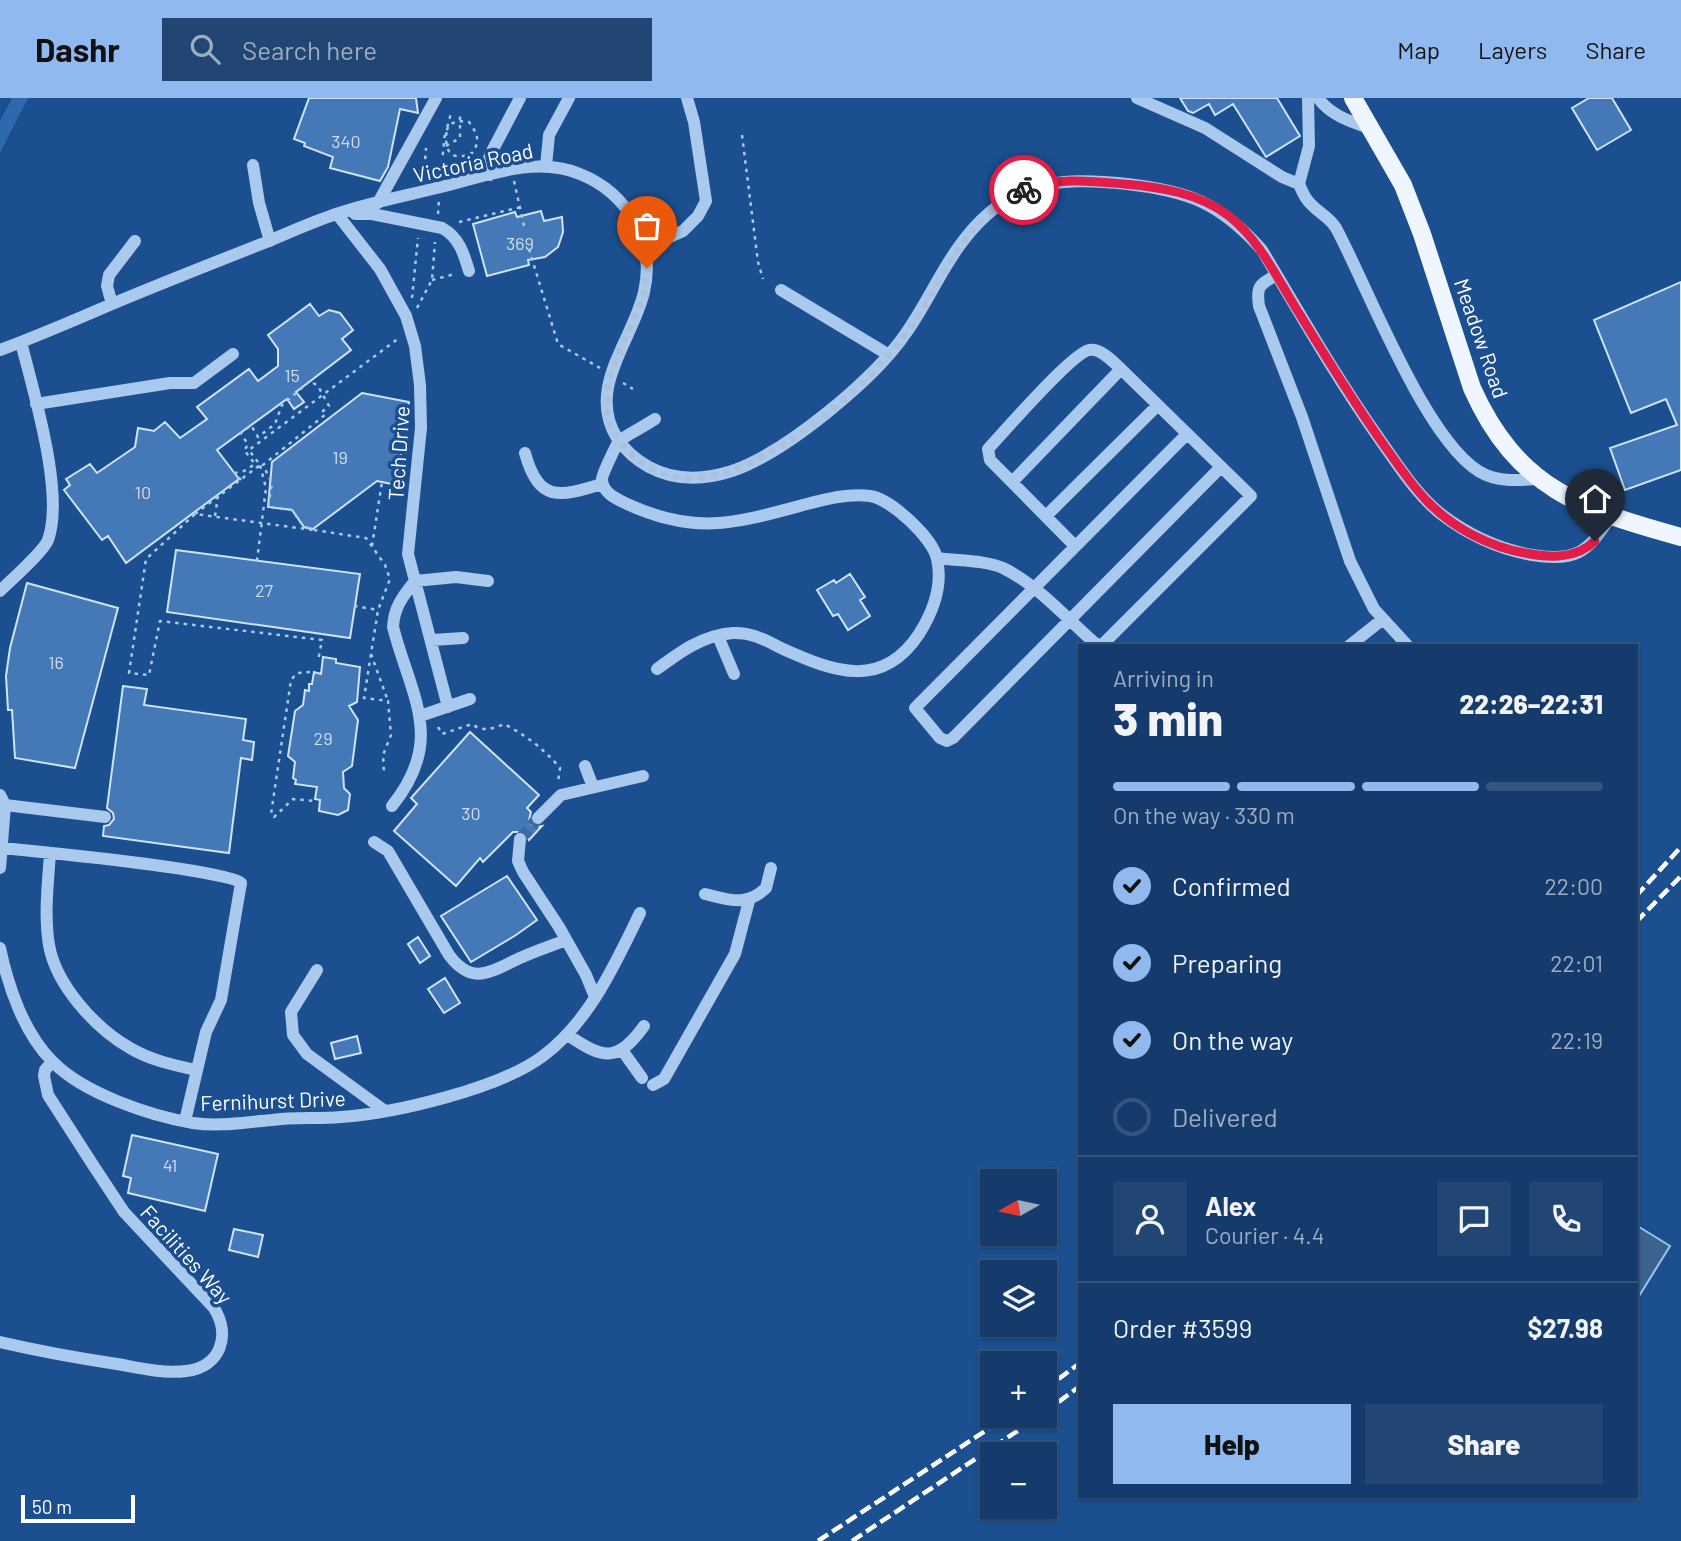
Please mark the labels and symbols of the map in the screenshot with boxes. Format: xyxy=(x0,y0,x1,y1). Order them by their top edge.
house number: 340 xyxy=(331,130,361,152)
street label: Victoria Road xyxy=(411,137,535,187)
courier xyxy=(989,155,1059,225)
pin xyxy=(617,196,677,268)
house number: 369 xyxy=(506,232,534,254)
street label: Meadow Road xyxy=(1450,275,1514,401)
house number: 15 xyxy=(284,364,300,386)
street label: Tech Drive xyxy=(382,405,414,501)
house number: 19 xyxy=(332,446,348,468)
pin xyxy=(1565,469,1625,541)
house number: 10 xyxy=(135,481,151,503)
house number: 27 xyxy=(255,579,274,601)
house number: 16 xyxy=(48,651,64,673)
house number: 29 xyxy=(313,727,333,749)
house number: 30 xyxy=(461,802,481,824)
street label: Fernihurst Drive xyxy=(200,1085,346,1115)
house number: 41 xyxy=(163,1154,177,1176)
north arrow xyxy=(980,1169,1057,1246)
street label: Facilities Way xyxy=(136,1199,238,1309)
scale bar xyxy=(21,1492,135,1524)

